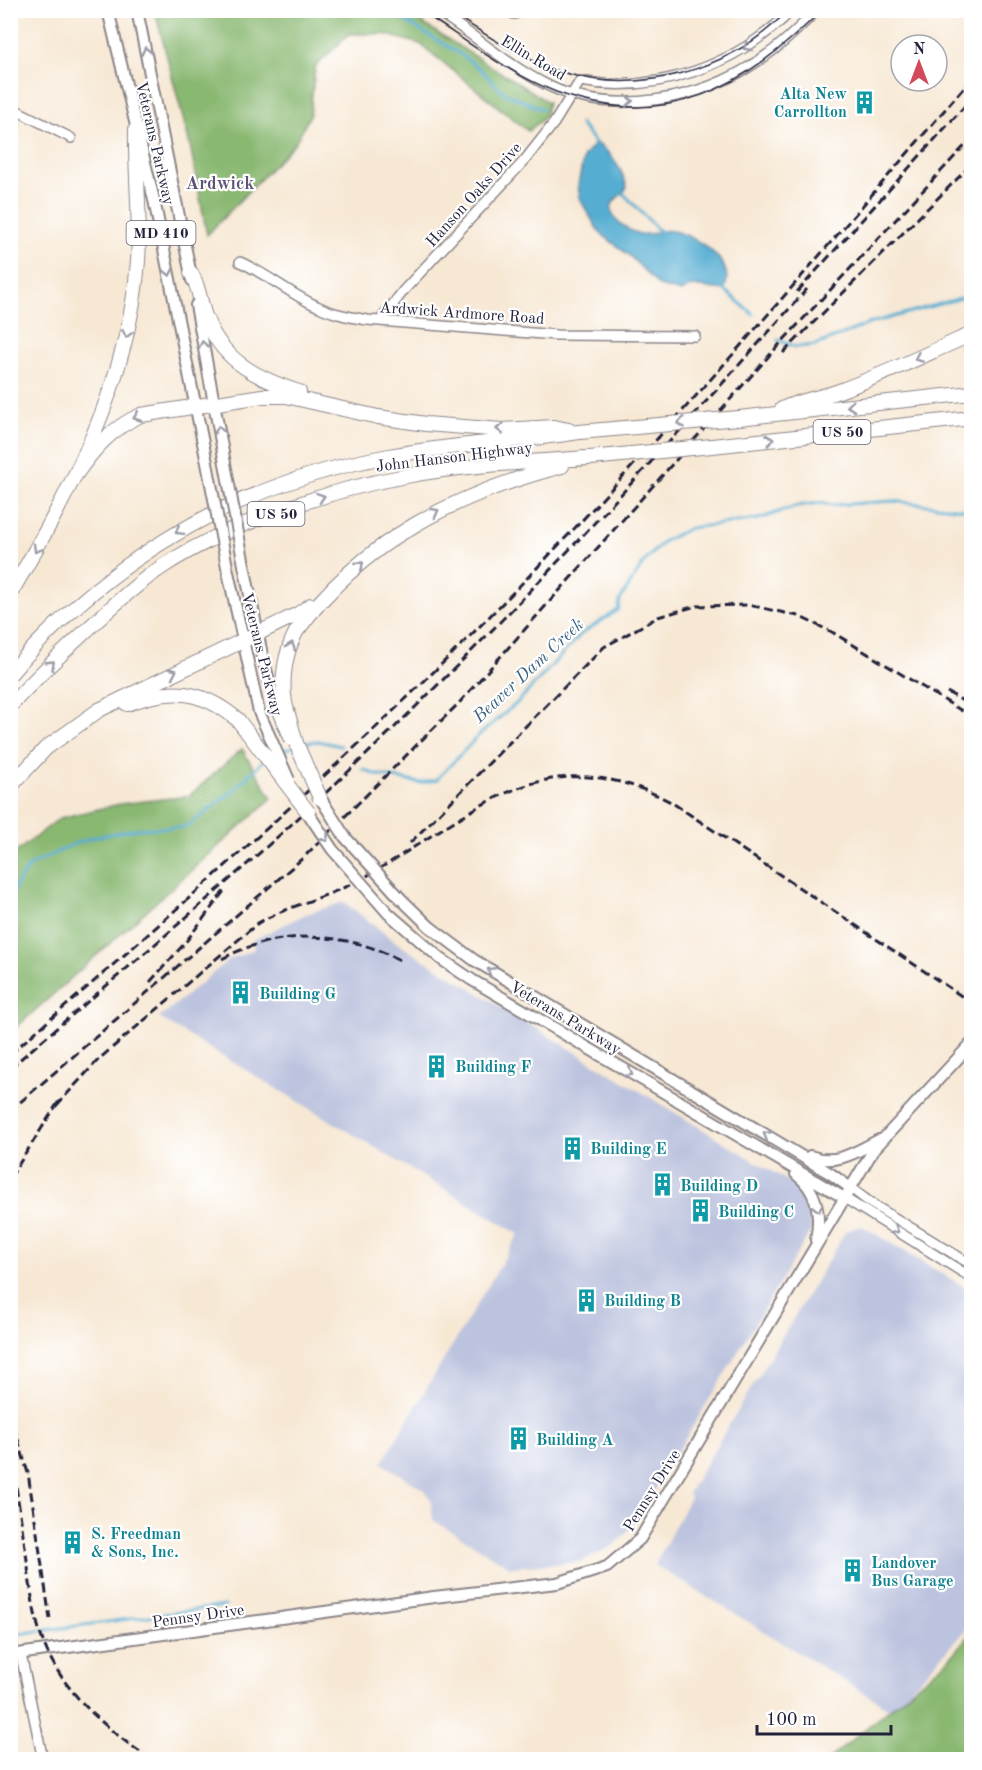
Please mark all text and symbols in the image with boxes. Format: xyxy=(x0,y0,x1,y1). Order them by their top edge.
street label: Ellin Road xyxy=(498,33,568,84)
north arrow xyxy=(889,33,949,93)
one-way arrow xyxy=(743,40,753,51)
text: N xyxy=(913,42,926,58)
one-way arrow xyxy=(141,46,154,56)
street label: Veterans Parkway xyxy=(132,80,176,207)
place label: Alta New Carrollton xyxy=(774,87,848,121)
building icon: Alta New Carrollton xyxy=(852,89,878,115)
one-way arrow xyxy=(625,95,634,107)
street label: Hanson Oaks Drive xyxy=(424,140,525,251)
district label: Ardwick xyxy=(186,175,254,193)
road number: MD 410 xyxy=(126,221,195,245)
one-way arrow xyxy=(162,267,175,277)
street label: Ardwick Ardmore Road xyxy=(379,300,545,328)
one-way arrow xyxy=(121,328,134,338)
one-way arrow xyxy=(198,340,210,350)
one-way arrow xyxy=(914,350,925,362)
one-way arrow xyxy=(846,399,855,412)
one-way arrow xyxy=(132,410,143,423)
one-way arrow xyxy=(676,416,685,429)
road number: US 50 xyxy=(814,420,870,444)
one-way arrow xyxy=(495,423,504,435)
one-way arrow xyxy=(213,426,225,435)
one-way arrow xyxy=(766,434,775,447)
street label: John Hanson Highway xyxy=(375,440,534,476)
one-way arrow xyxy=(315,492,325,505)
road number: US 50 xyxy=(248,502,304,526)
one-way arrow xyxy=(429,508,440,520)
one-way arrow xyxy=(175,524,186,535)
one-way arrow xyxy=(33,543,44,553)
one-way arrow xyxy=(353,561,363,572)
street label: Veterans Parkway xyxy=(238,591,284,718)
water label: Beaver Dam Creek xyxy=(469,615,588,727)
one-way arrow xyxy=(283,641,296,651)
one-way arrow xyxy=(44,660,55,671)
one-way arrow xyxy=(166,668,177,680)
one-way arrow xyxy=(318,831,329,842)
one-way arrow xyxy=(487,966,497,978)
street label: Veterans Parkway xyxy=(507,979,624,1058)
building icon: Building G xyxy=(228,980,254,1006)
place label: Building G xyxy=(259,987,336,1003)
building icon: Building F xyxy=(424,1053,450,1079)
place label: Building F xyxy=(455,1060,531,1076)
one-way arrow xyxy=(623,1065,633,1077)
one-way arrow xyxy=(763,1131,773,1143)
building icon: Building E xyxy=(559,1135,585,1161)
place label: Building E xyxy=(590,1142,666,1158)
building icon: Building D xyxy=(649,1172,675,1198)
place label: Building D xyxy=(680,1179,758,1195)
building icon: Building C xyxy=(687,1198,713,1224)
one-way arrow xyxy=(810,1203,823,1213)
place label: Building C xyxy=(718,1205,794,1221)
one-way arrow xyxy=(889,1223,899,1235)
building icon: Building B xyxy=(573,1287,599,1313)
place label: Building B xyxy=(604,1294,681,1310)
building icon: Building A xyxy=(505,1426,531,1452)
place label: Building A xyxy=(536,1433,613,1449)
street label: Pennsy Drive xyxy=(621,1447,684,1535)
place label: S. Freedman & Sons, Inc. xyxy=(91,1527,181,1561)
building icon: S. Freedman & Sons, Inc. xyxy=(60,1529,86,1555)
place label: Landover Bus Garage xyxy=(871,1556,954,1590)
building icon: Landover Bus Garage xyxy=(840,1558,866,1584)
street label: Pennsy Drive xyxy=(151,1603,245,1631)
scale bar xyxy=(757,1698,890,1736)
text: 100 m xyxy=(766,1711,817,1729)

